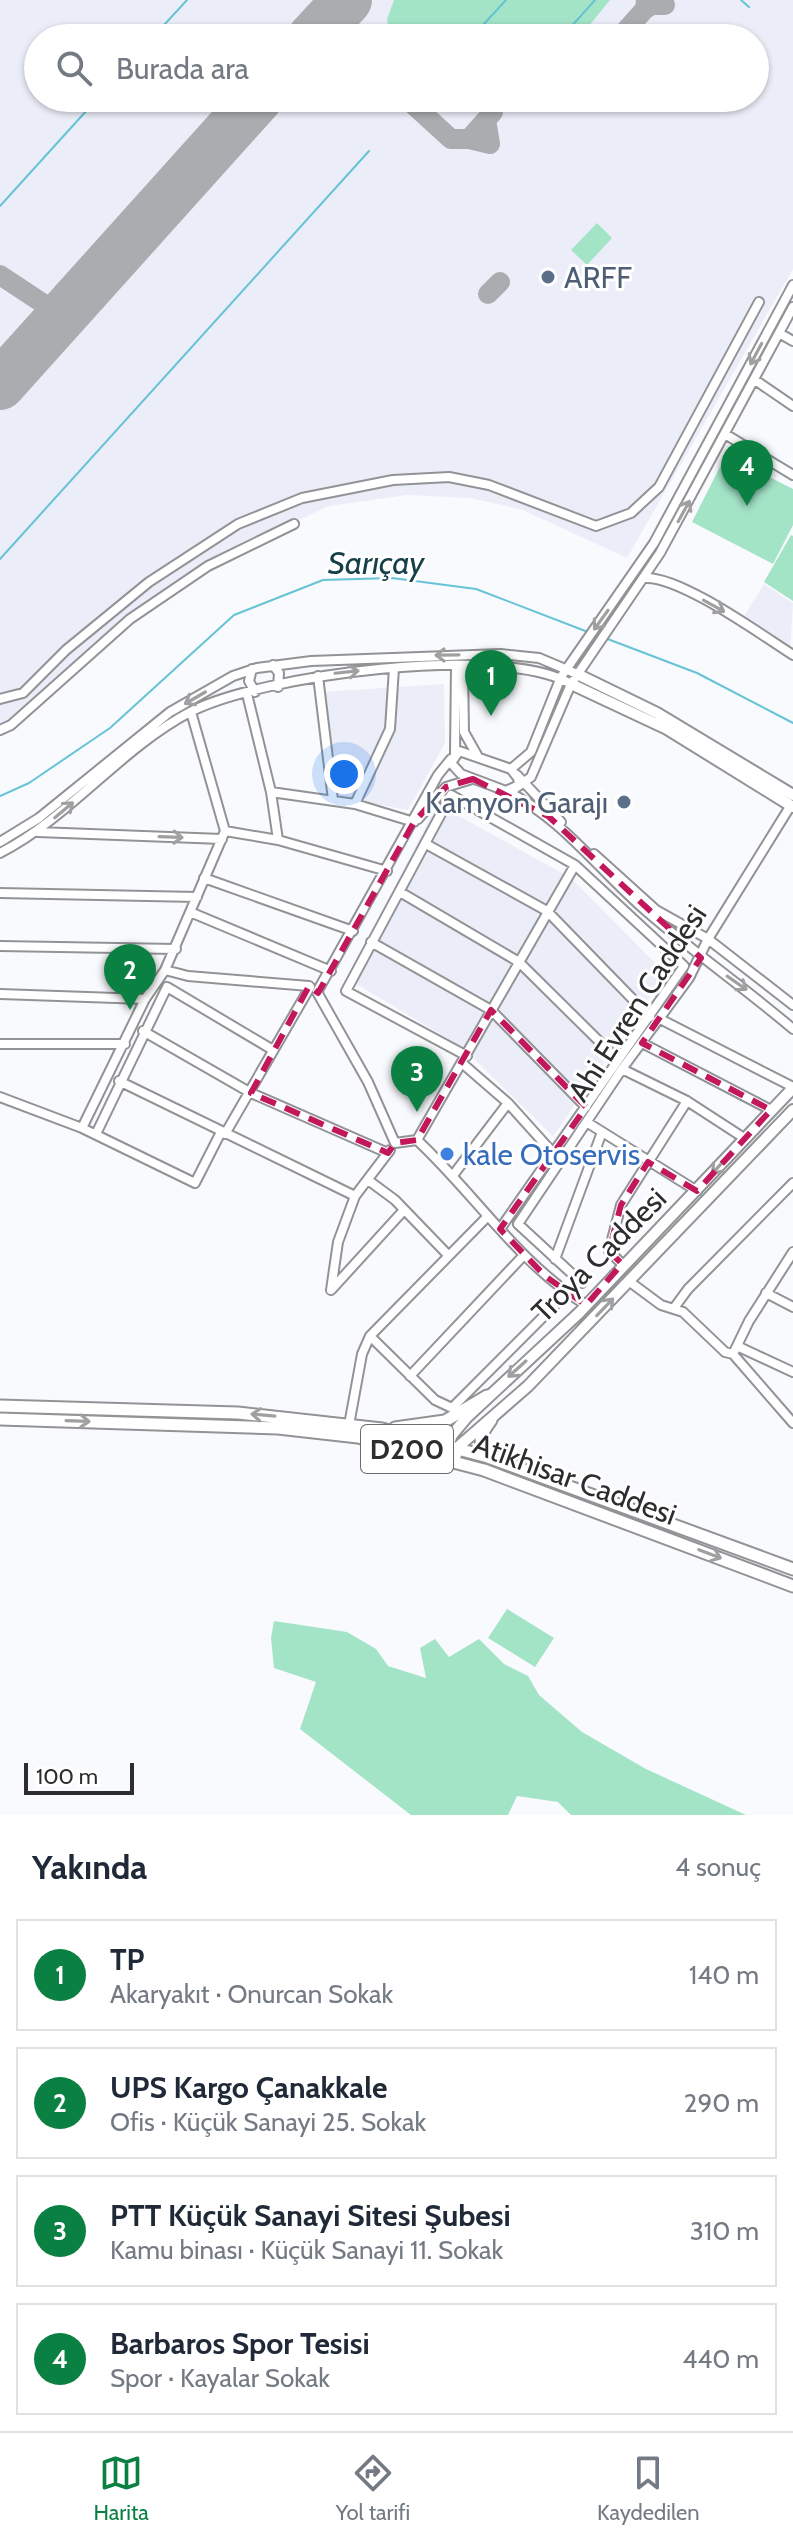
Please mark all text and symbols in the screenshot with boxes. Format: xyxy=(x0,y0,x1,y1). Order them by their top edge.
search box xyxy=(24,24,769,112)
icon: search xyxy=(52,46,96,90)
text: Burada ara xyxy=(116,50,249,87)
place label: ARFF xyxy=(564,259,632,296)
marker: ARFF xyxy=(539,268,557,286)
one-way arrow xyxy=(748,342,764,365)
pin: 4 xyxy=(721,440,773,506)
one-way arrow xyxy=(676,500,692,523)
water label: Sarıçay xyxy=(328,543,425,582)
one-way arrow xyxy=(702,598,725,614)
one-way arrow xyxy=(593,609,610,630)
one-way arrow xyxy=(434,647,461,663)
pin: 1 xyxy=(465,650,517,716)
one-way arrow xyxy=(333,665,360,680)
one-way arrow xyxy=(184,690,207,706)
your location xyxy=(324,754,364,794)
place label: Kamyon Garajı xyxy=(425,784,608,821)
marker: Kamyon Garajı xyxy=(615,793,633,811)
one-way arrow xyxy=(53,801,74,819)
one-way arrow xyxy=(157,830,184,845)
street label: Ahi Evren Caddesi xyxy=(560,898,714,1108)
pin: 2 xyxy=(104,944,156,1010)
one-way arrow xyxy=(725,975,747,991)
pin: 3 xyxy=(391,1046,443,1112)
place label: kale Otoservis xyxy=(463,1136,640,1173)
marker: kale Otoservis xyxy=(438,1145,456,1163)
one-way arrow xyxy=(711,1154,729,1174)
street label: Troya Caddesi xyxy=(524,1180,674,1330)
one-way arrow xyxy=(596,1297,615,1317)
one-way arrow xyxy=(508,1359,528,1377)
one-way arrow xyxy=(250,1407,277,1422)
one-way arrow xyxy=(64,1413,91,1429)
road number: D200 xyxy=(361,1425,453,1473)
street label: Atikhisar Caddesi xyxy=(468,1425,682,1533)
one-way arrow xyxy=(697,1548,722,1562)
scale bar xyxy=(24,1759,134,1795)
text: 100 m xyxy=(36,1763,98,1790)
text: Yakında xyxy=(32,1846,147,1888)
text: 4 sonuç xyxy=(675,1851,761,1883)
text: TP xyxy=(110,1941,145,1978)
text: 1 xyxy=(55,1959,65,1991)
text: 140 m xyxy=(689,1959,759,1991)
text: Akaryakıt · Onurcan Sokak xyxy=(110,1978,393,2010)
text: UPS Kargo Çanakkale xyxy=(110,2069,388,2106)
text: 2 xyxy=(53,2087,67,2119)
text: 290 m xyxy=(684,2087,759,2119)
text: Ofis · Küçük Sanayi 25. Sokak xyxy=(110,2106,426,2138)
text: PTT Küçük Sanayi Sitesi Şubesi xyxy=(110,2197,511,2234)
text: 3 xyxy=(53,2215,67,2247)
text: 310 m xyxy=(690,2215,759,2247)
text: Kamu binası · Küçük Sanayi 11. Sokak xyxy=(110,2234,503,2266)
text: Barbaros Spor Tesisi xyxy=(110,2325,370,2362)
text: 4 xyxy=(52,2343,68,2375)
text: 440 m xyxy=(682,2343,759,2375)
text: Spor · Kayalar Sokak xyxy=(110,2362,330,2394)
tab: Harita xyxy=(93,2451,149,2526)
tab: Yol tarifi xyxy=(336,2451,410,2526)
tab: Kaydedilen xyxy=(597,2451,700,2526)

